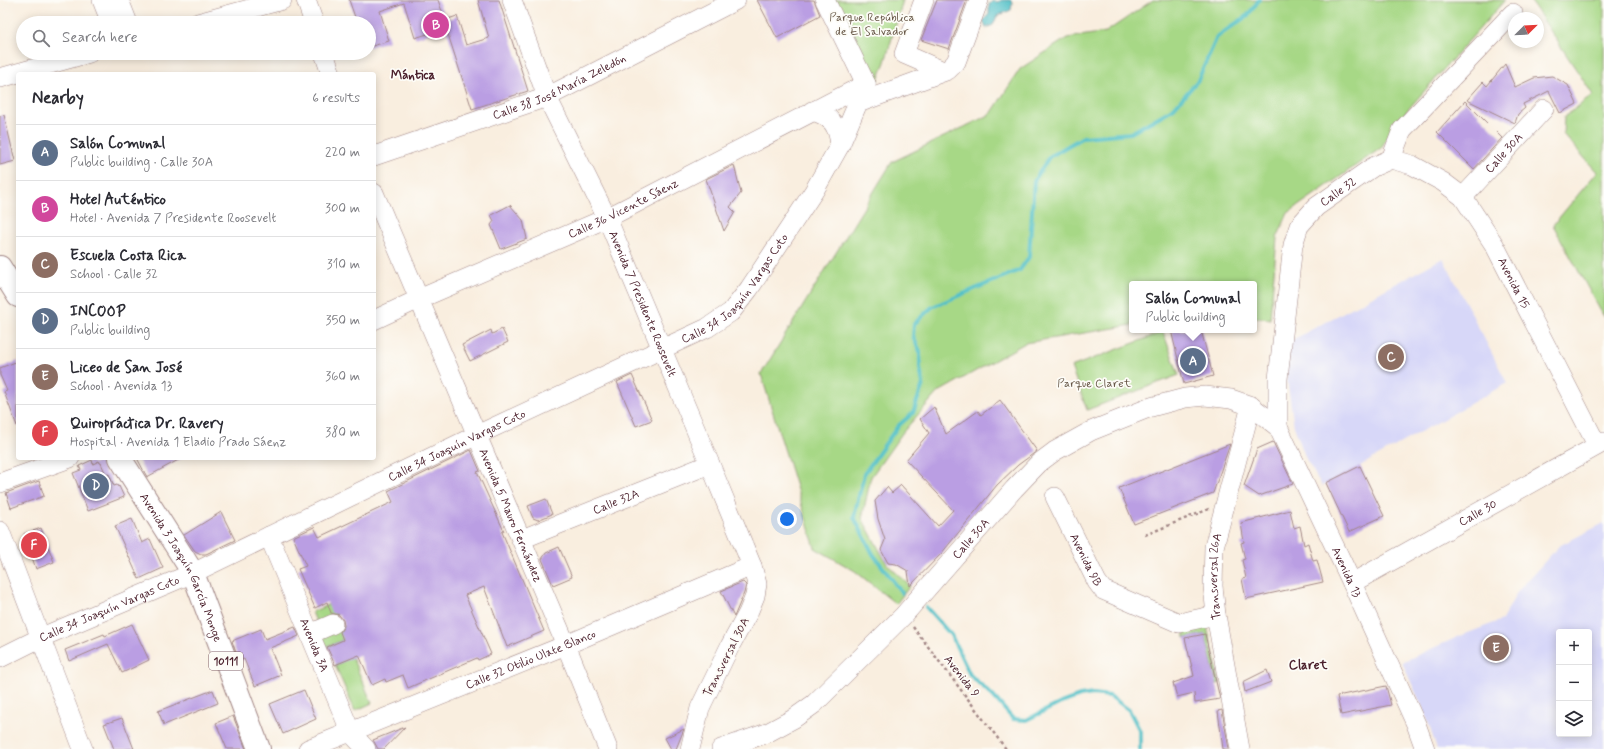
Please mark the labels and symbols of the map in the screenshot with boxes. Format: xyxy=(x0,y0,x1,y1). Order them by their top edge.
pin: B xyxy=(423,10,449,40)
park label: Parque República de El Salvador xyxy=(829,10,915,40)
north arrow xyxy=(1508,12,1544,48)
street label: Calle 38 José María Zeledón xyxy=(491,51,629,124)
district label: Mántica xyxy=(391,67,436,84)
street label: Calle 30A xyxy=(1482,130,1527,177)
street label: Calle 32 xyxy=(1317,174,1360,211)
street label: Calle 36 Vicente Sáenz xyxy=(566,175,682,243)
street label: Avenida 7 Presidente Roosevelt xyxy=(604,228,680,380)
street label: Calle 34 Joaquín Vargas Coto xyxy=(679,231,792,348)
street label: Avenida 15 xyxy=(1493,255,1533,311)
pin: C xyxy=(1378,342,1404,372)
pin: A xyxy=(1180,346,1206,376)
park label: Parque Claret xyxy=(1057,376,1131,392)
street label: Calle 34 Joaquín Vargas Coto xyxy=(386,406,529,486)
street label: Avenida 5 Mauro Fernández xyxy=(474,446,545,585)
pin: D xyxy=(83,471,109,501)
street label: Calle 32A xyxy=(591,486,642,519)
street label: Avenida 3 Joaquín García Monge xyxy=(135,490,225,645)
street label: Calle 30 xyxy=(1456,496,1500,531)
your location xyxy=(777,509,797,529)
street label: Calle 30A xyxy=(949,515,994,563)
pin: F xyxy=(21,530,47,560)
street label: Avenida 9B xyxy=(1065,531,1105,590)
street label: Transversal 26A xyxy=(1206,531,1226,621)
street label: Avenida 13 xyxy=(1327,545,1364,600)
street label: Calle 34 Joaquín Vargas Coto xyxy=(37,573,182,646)
street label: Transversal 30A xyxy=(700,615,754,700)
street label: Avenida 3A xyxy=(295,616,332,675)
street label: Calle 32 Otilio Ulate Blanco xyxy=(463,626,599,694)
pin: E xyxy=(1483,633,1509,663)
road number: 10111 xyxy=(209,652,243,670)
street label: Avenida 9 xyxy=(940,652,983,701)
district label: Claret xyxy=(1289,657,1328,674)

